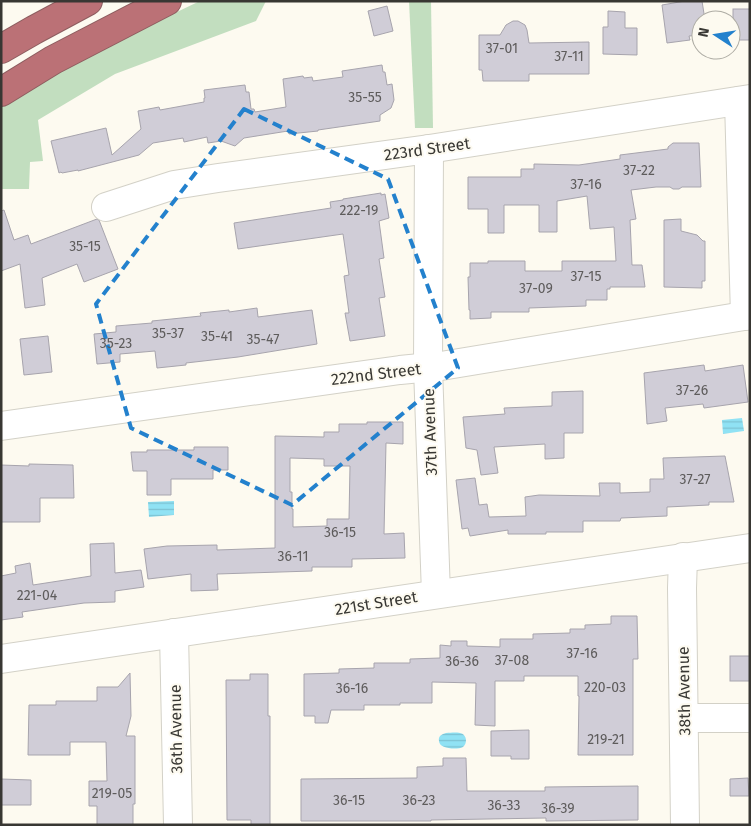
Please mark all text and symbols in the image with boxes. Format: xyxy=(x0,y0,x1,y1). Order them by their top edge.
north arrow xyxy=(691,10,741,60)
text: N xyxy=(694,26,713,39)
house number: 37-01 xyxy=(486,40,518,57)
house number: 37-11 xyxy=(554,48,584,65)
house number: 35-55 xyxy=(348,89,382,106)
street label: 223rd Street xyxy=(383,134,471,164)
house number: 37-22 xyxy=(623,162,655,179)
house number: 37-16 xyxy=(570,176,602,193)
house number: 222-19 xyxy=(340,202,378,219)
house number: 35-15 xyxy=(69,238,101,255)
house number: 37-15 xyxy=(571,268,601,285)
house number: 37-09 xyxy=(519,280,553,297)
house number: 35-37 xyxy=(152,325,184,342)
house number: 35-41 xyxy=(201,328,233,345)
house number: 35-47 xyxy=(247,331,279,348)
house number: 35-23 xyxy=(100,335,132,352)
street label: 222nd Street xyxy=(330,359,422,389)
house number: 37-26 xyxy=(676,382,708,399)
street label: 37th Avenue xyxy=(419,388,441,476)
house number: 37-27 xyxy=(680,471,710,488)
house number: 36-15 xyxy=(324,524,356,541)
house number: 36-11 xyxy=(277,548,309,565)
house number: 221-04 xyxy=(17,587,58,604)
street label: 221st Street xyxy=(333,587,419,619)
house number: 37-16 xyxy=(566,645,598,662)
street label: 38th Avenue xyxy=(674,646,694,736)
house number: 37-08 xyxy=(495,652,529,669)
house number: 36-36 xyxy=(445,653,479,670)
house number: 220-03 xyxy=(584,679,626,696)
house number: 36-16 xyxy=(336,680,368,697)
street label: 36th Avenue xyxy=(166,684,186,774)
house number: 219-21 xyxy=(587,731,625,748)
house number: 219-05 xyxy=(92,785,132,802)
house number: 36-15 xyxy=(333,792,365,809)
house number: 36-23 xyxy=(402,792,436,809)
house number: 36-33 xyxy=(487,797,521,814)
house number: 36-39 xyxy=(541,800,575,817)

